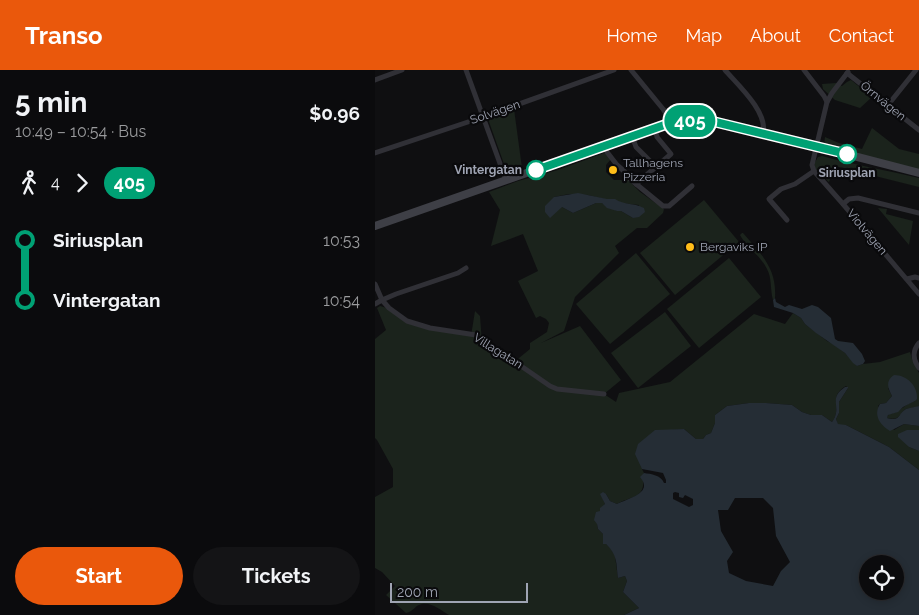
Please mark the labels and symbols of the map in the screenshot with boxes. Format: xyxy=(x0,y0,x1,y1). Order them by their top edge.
street label: Örnvägen xyxy=(858,78,908,124)
street label: Solvägen xyxy=(468,97,522,127)
line badge: 405 xyxy=(661,105,719,137)
marker: Siriusplan xyxy=(837,144,857,164)
place label: Tallhagens Pizzeria xyxy=(623,156,683,184)
marker: Vintergatan xyxy=(526,160,546,180)
place label: Vintergatan xyxy=(454,163,522,177)
marker: Tallhagens Pizzeria xyxy=(607,164,619,176)
place label: Siriusplan xyxy=(818,166,876,180)
street label: Violvägen xyxy=(844,206,890,258)
place label: Bergaviks IP xyxy=(700,240,768,254)
marker: Bergaviks IP xyxy=(684,241,696,253)
street label: Villagatan xyxy=(471,330,525,372)
scale bar xyxy=(390,580,527,603)

